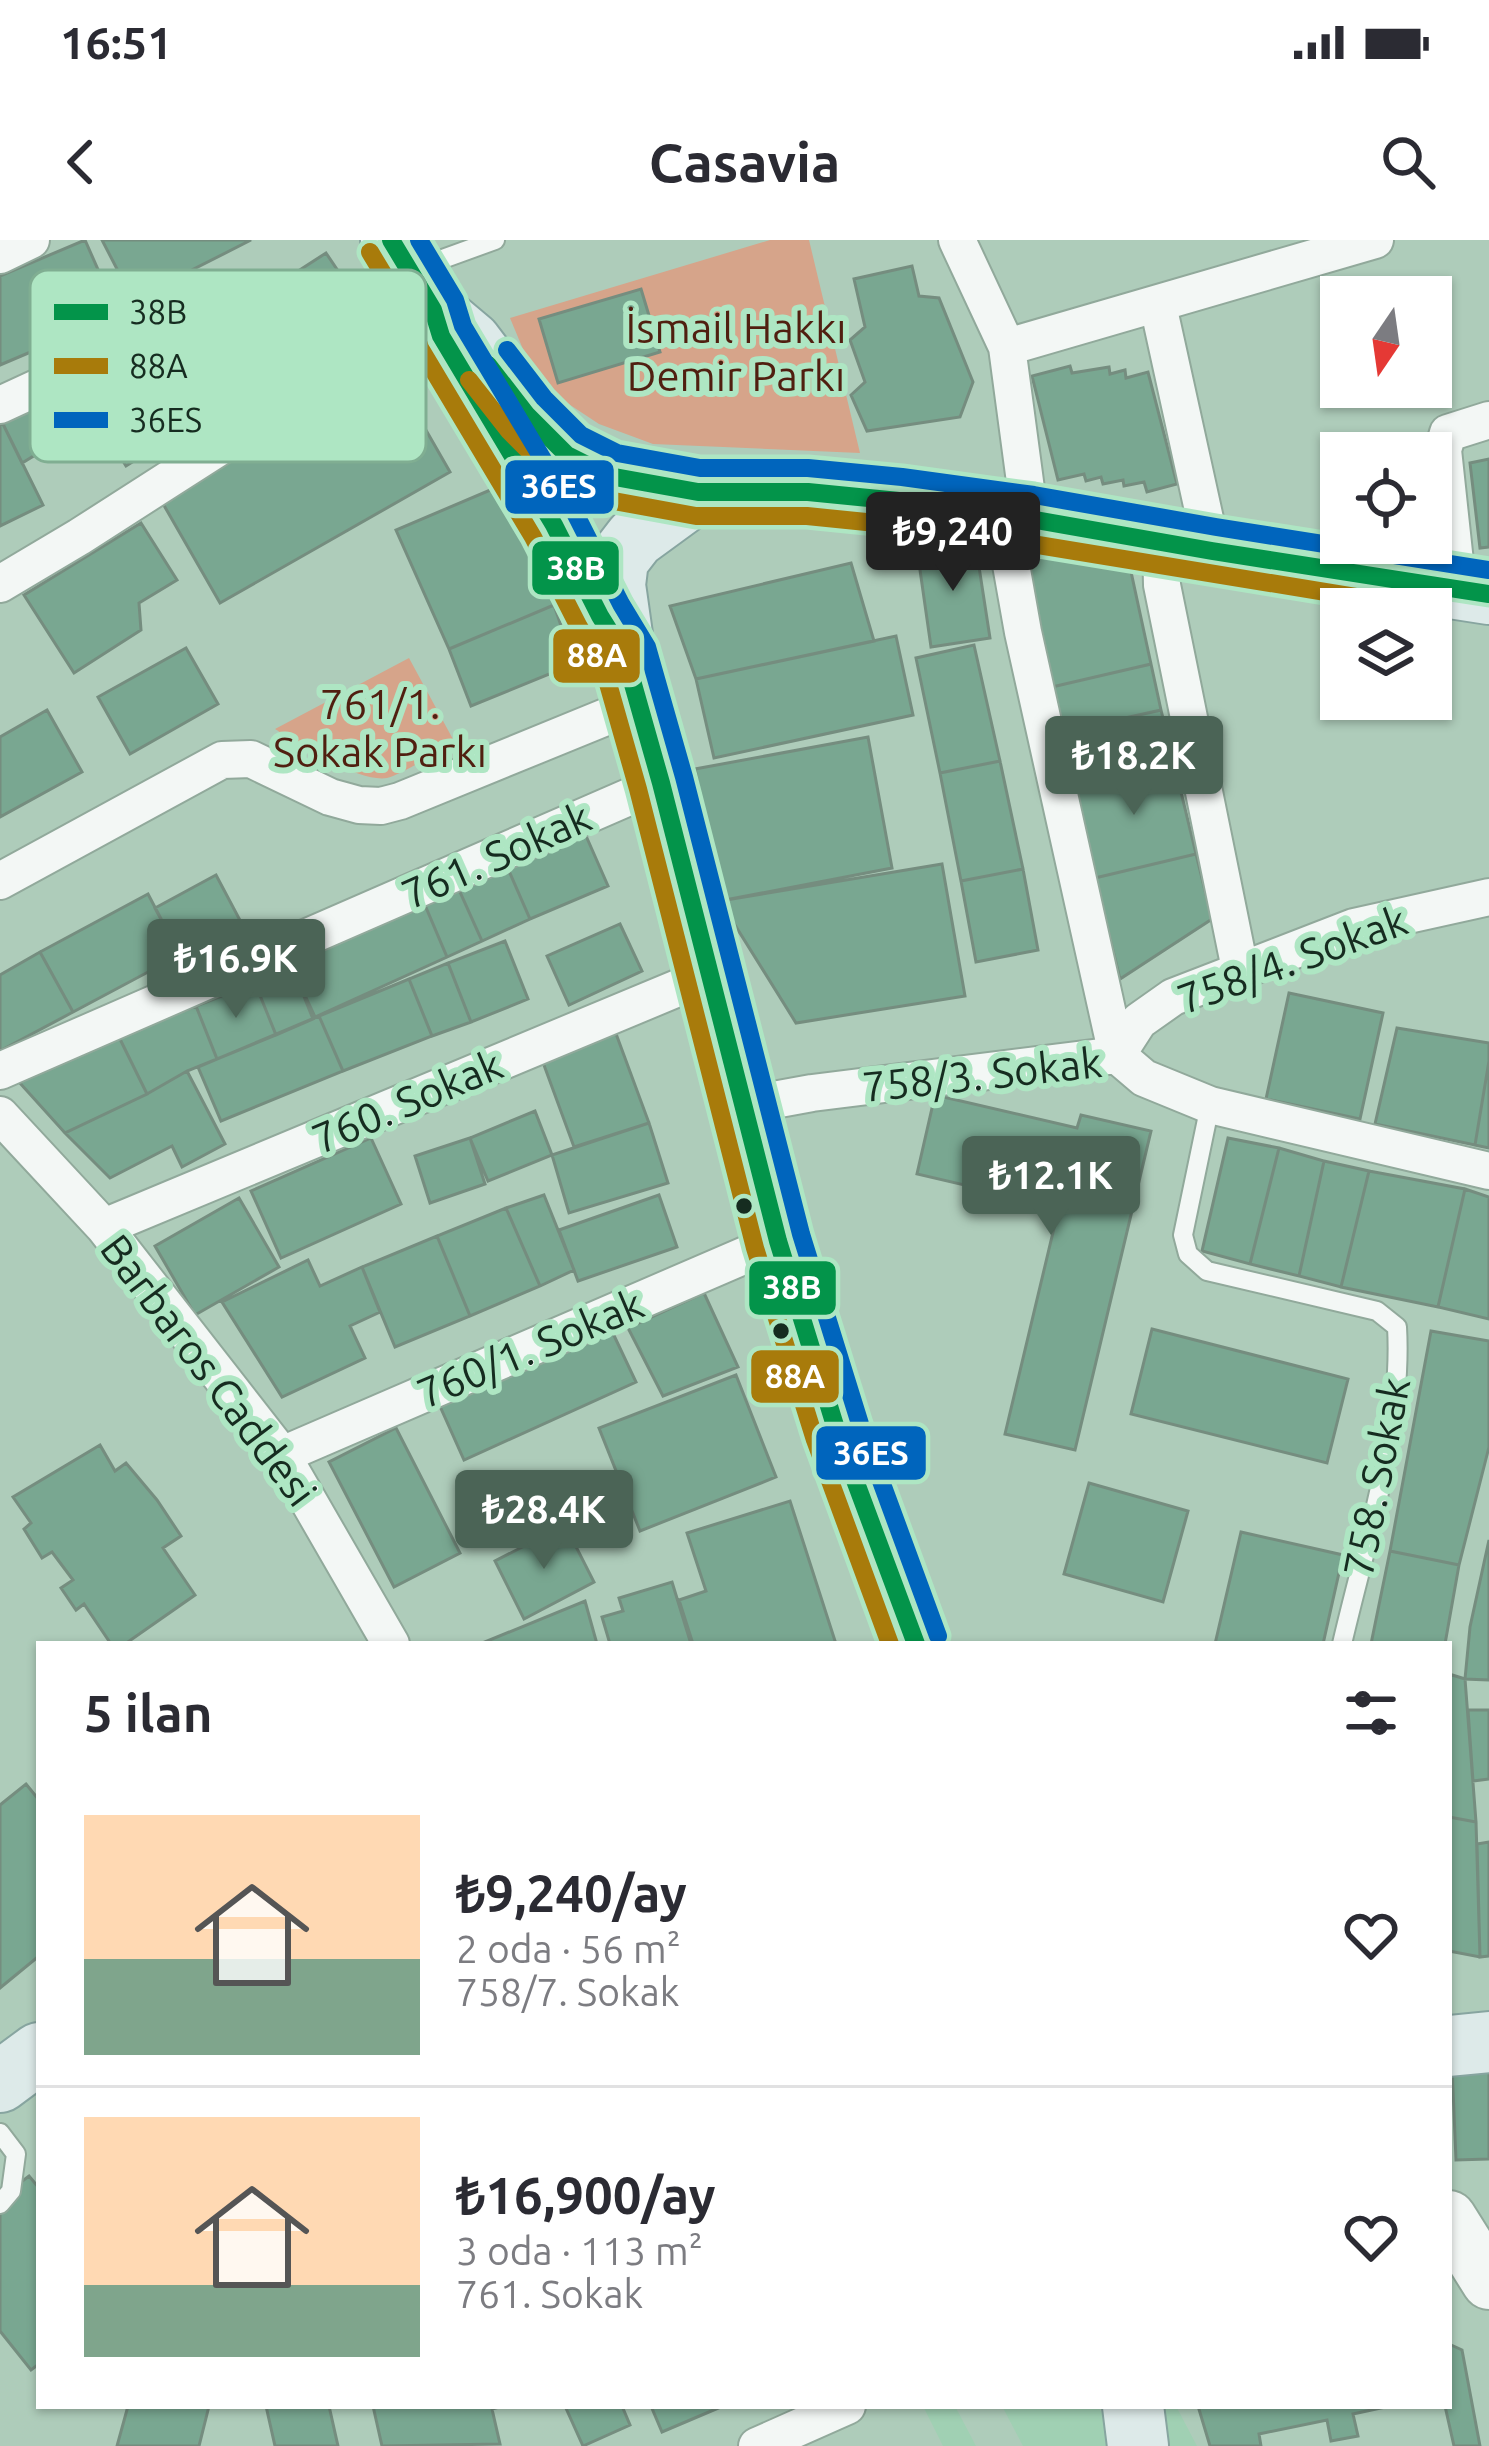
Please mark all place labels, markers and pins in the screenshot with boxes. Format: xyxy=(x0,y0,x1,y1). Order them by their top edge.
pin: ₺9,240 xyxy=(855,492,1051,594)
pin: ₺18.2K xyxy=(1036,716,1232,818)
pin: ₺16.9K xyxy=(138,919,334,1021)
pin: ₺12.1K xyxy=(953,1136,1149,1238)
unlabelled marker xyxy=(733,1195,755,1217)
unlabelled marker xyxy=(770,1320,792,1342)
pin: ₺28.4K xyxy=(446,1470,642,1572)

